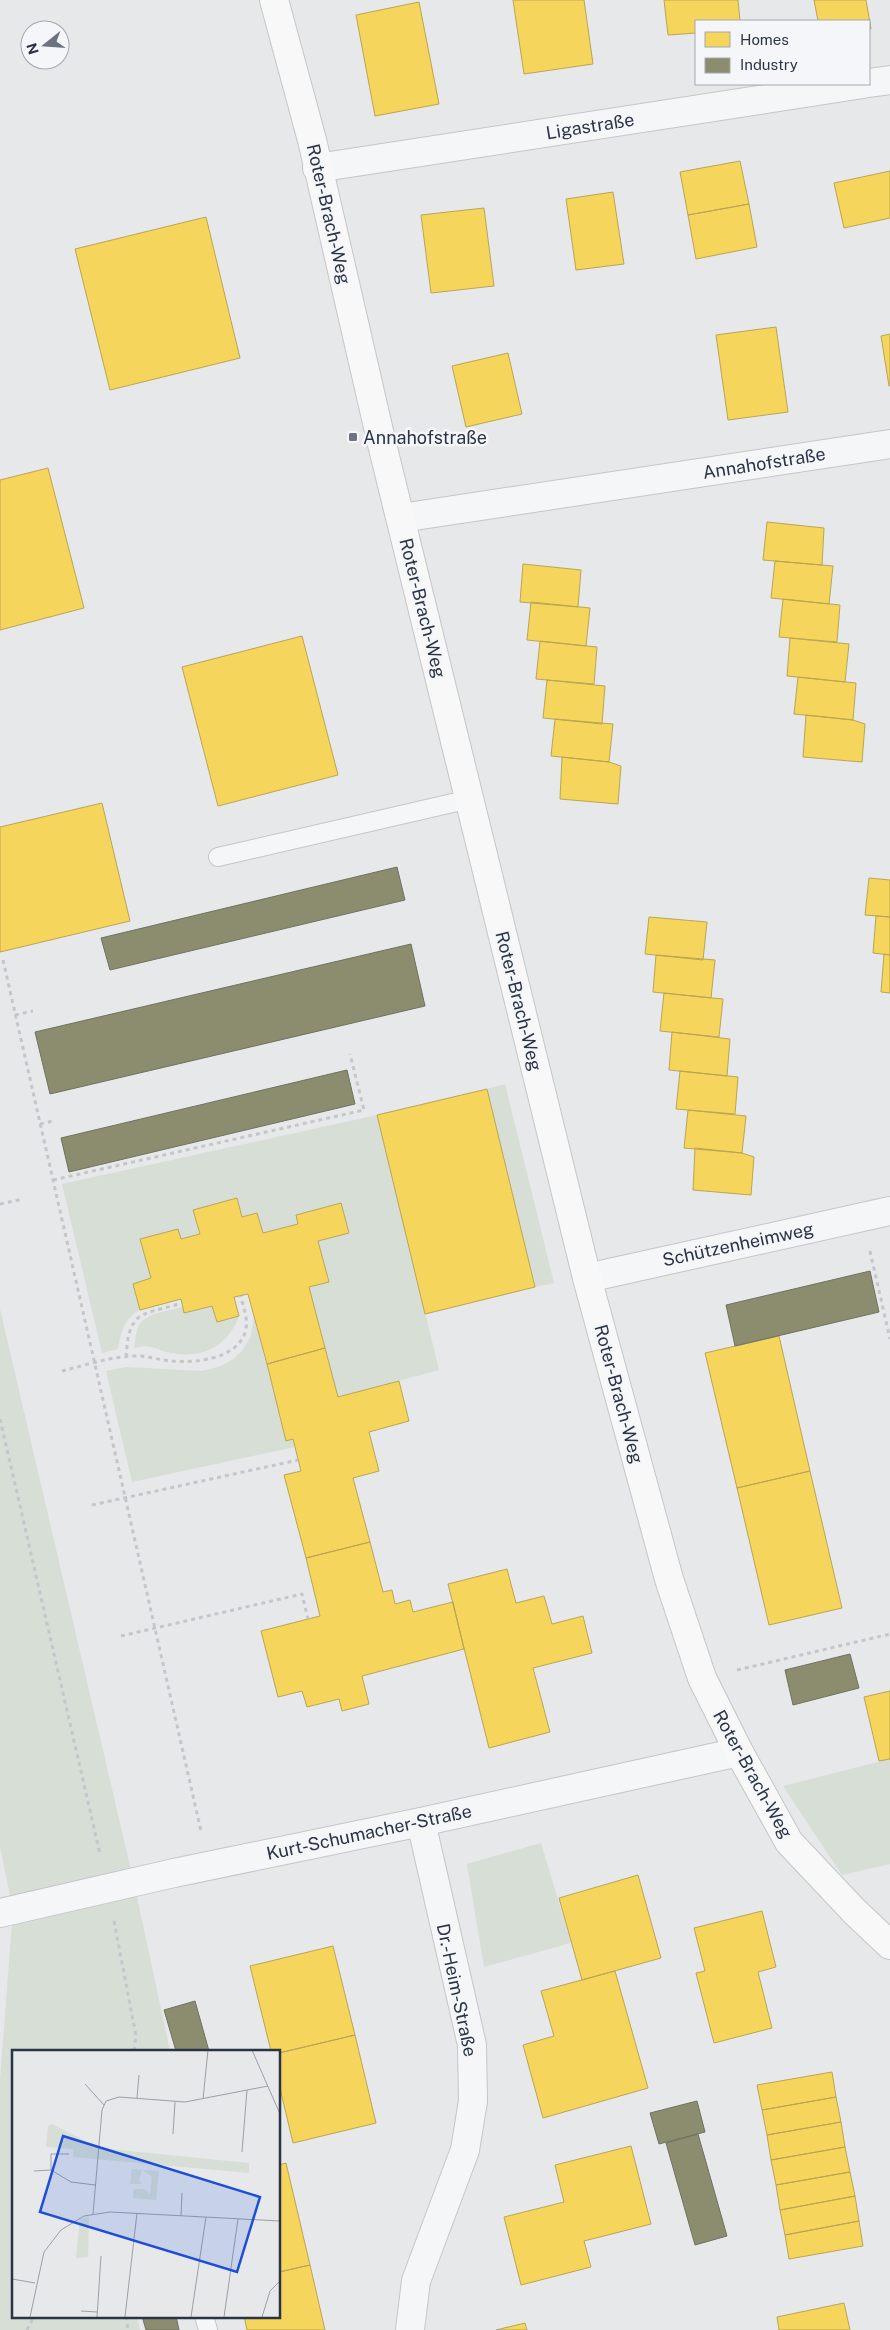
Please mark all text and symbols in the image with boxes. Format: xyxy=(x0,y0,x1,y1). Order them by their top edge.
north arrow xyxy=(20,20,70,70)
legend xyxy=(695,20,870,85)
text: Homes xyxy=(740,31,789,48)
text: N xyxy=(23,41,42,56)
text: Industry xyxy=(740,56,798,73)
street label: Ligastraße xyxy=(544,109,636,143)
street label: Roter-Brach-Weg xyxy=(303,142,355,286)
place label: Annahofstraße xyxy=(363,427,487,448)
marker: Annahofstraße xyxy=(347,431,359,443)
street label: Annahofstraße xyxy=(701,443,827,483)
street label: Roter-Brach-Weg xyxy=(395,536,451,680)
street label: Roter-Brach-Weg xyxy=(491,929,547,1073)
street label: Schützenheimweg xyxy=(660,1218,816,1270)
street label: Roter-Brach-Weg xyxy=(590,1322,648,1466)
street label: Roter-Brach-Weg xyxy=(709,1706,797,1842)
street label: Kurt-Schumacher-Straße xyxy=(265,1800,473,1864)
street label: Dr.-Heim-Straße xyxy=(433,1921,481,2059)
inset map xyxy=(12,2050,280,2318)

